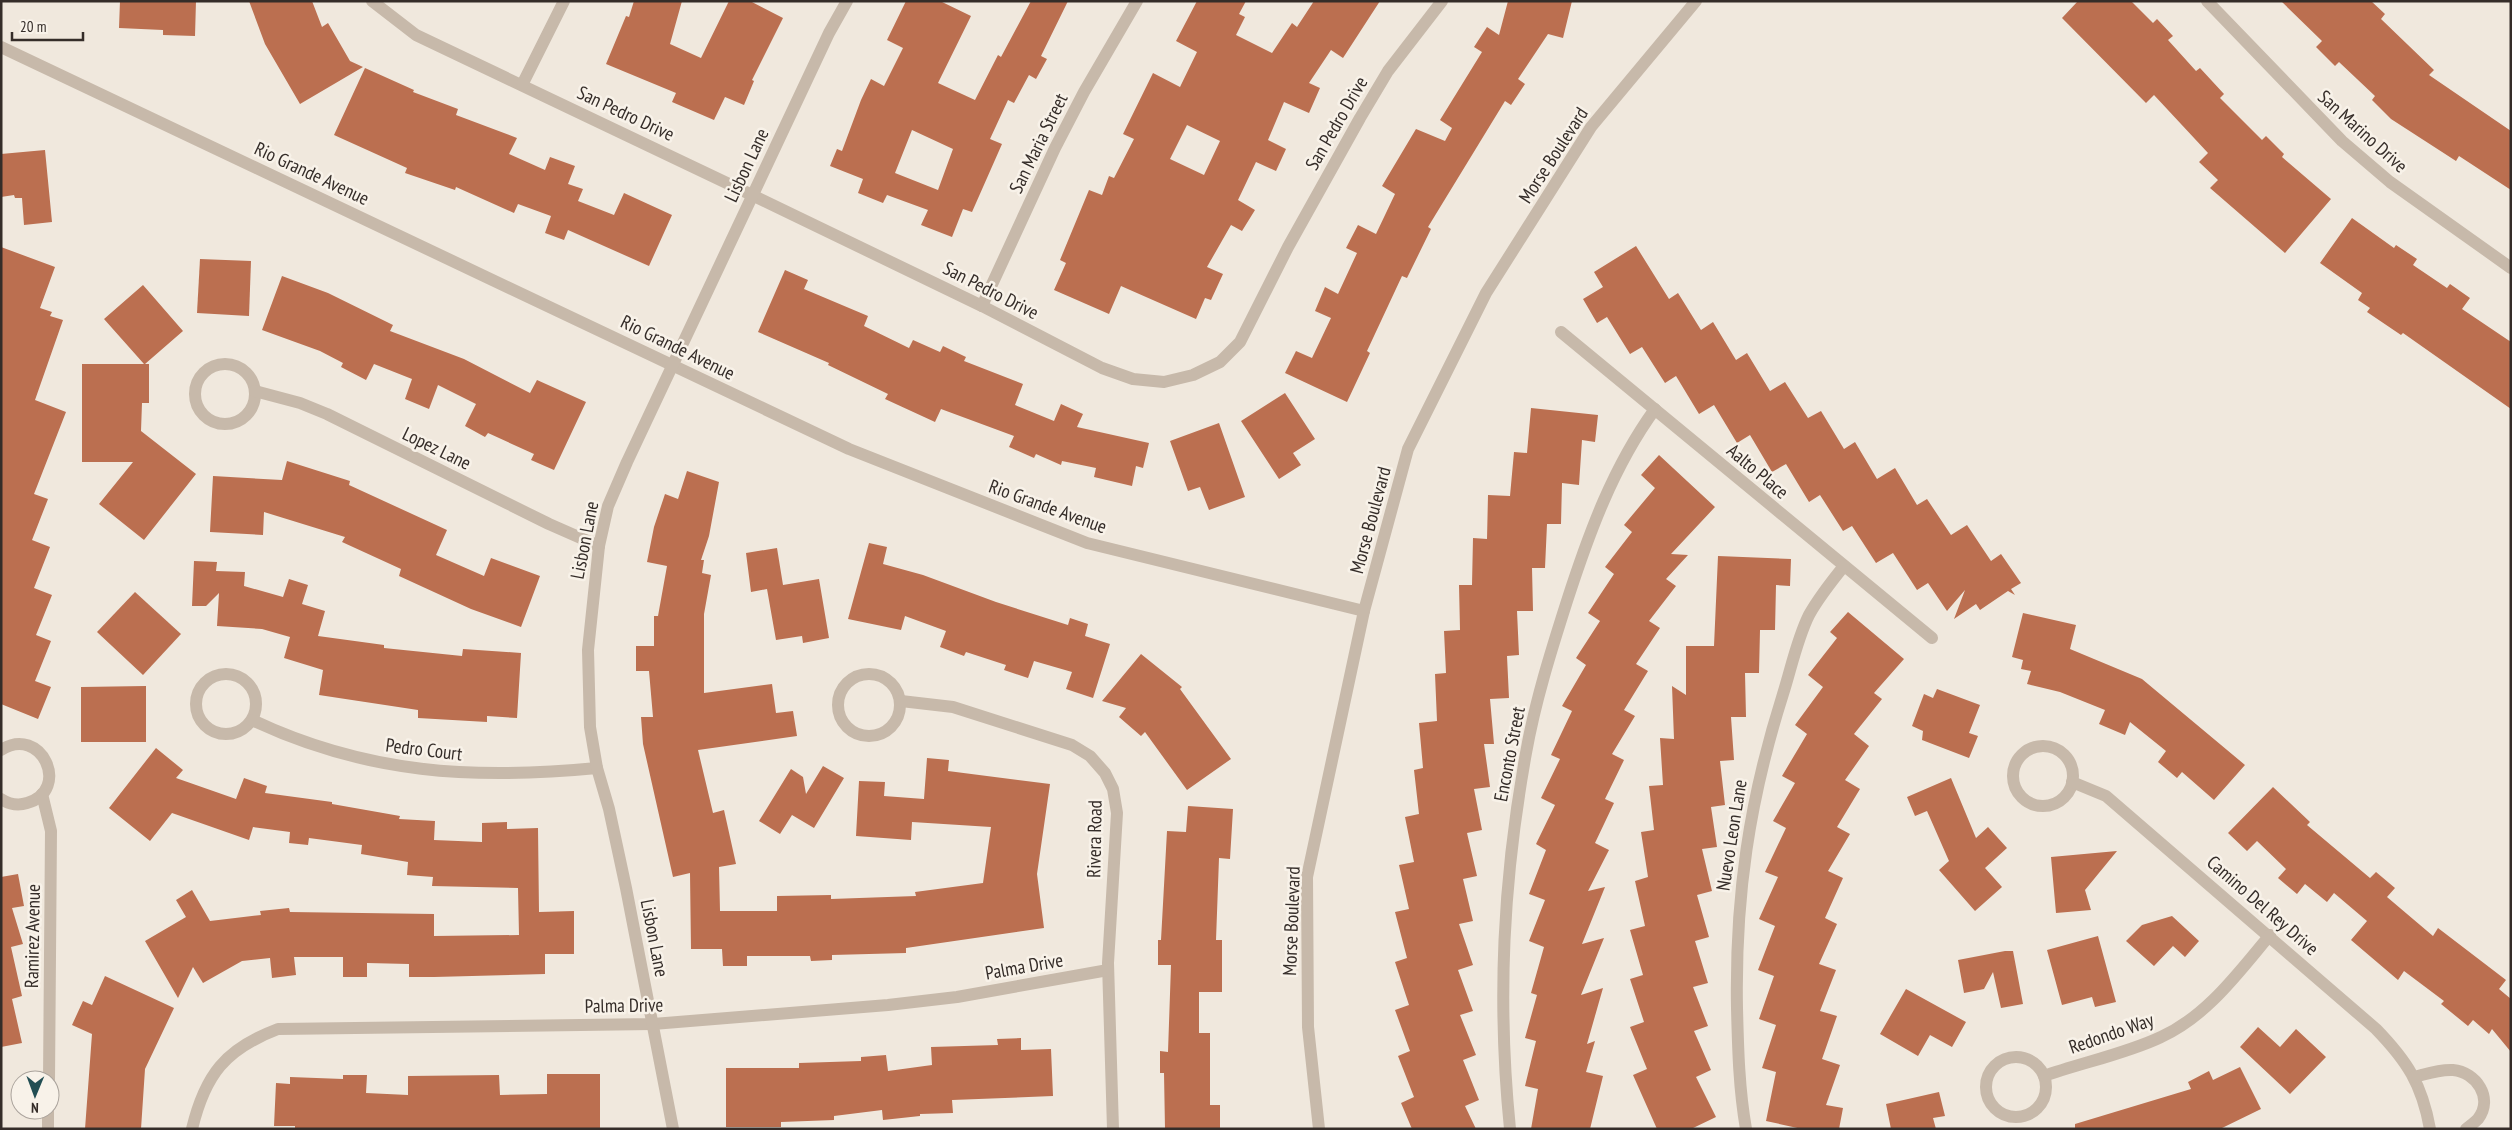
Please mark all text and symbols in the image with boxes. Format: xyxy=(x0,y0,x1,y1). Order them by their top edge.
scale bar xyxy=(12,10,84,42)
text: 20 m xyxy=(20,17,46,36)
street label: San Pedro Drive xyxy=(1300,72,1373,174)
street label: San Pedro Drive xyxy=(574,80,678,146)
street label: San Marino Drive xyxy=(2313,85,2413,178)
street label: San Maria Street xyxy=(1004,88,1073,197)
street label: Morse Boulevard xyxy=(1513,103,1593,207)
street label: Lisbon Lane xyxy=(719,124,774,206)
street label: Rio Grande Avenue xyxy=(251,136,373,210)
street label: San Pedro Drive xyxy=(939,256,1043,324)
street label: Rio Grande Avenue xyxy=(617,309,739,385)
street label: Lopez Lane xyxy=(399,421,475,475)
street label: Aalto Place xyxy=(1722,438,1794,504)
street label: Morse Boulevard xyxy=(1344,464,1396,576)
street label: Rio Grande Avenue xyxy=(986,474,1110,538)
street label: Lisbon Lane xyxy=(565,499,603,581)
street label: Enconto Street xyxy=(1488,704,1530,803)
street label: Pedro Court xyxy=(384,732,464,766)
street label: Nuevo Leon Lane xyxy=(1710,778,1752,892)
street label: Rivera Road xyxy=(1081,800,1107,878)
street label: Camino Del Rey Drive xyxy=(2202,850,2324,960)
street label: Morse Boulevard xyxy=(1277,866,1305,976)
street label: Ramirez Avenue xyxy=(19,884,45,988)
street label: Lisbon Lane xyxy=(636,897,674,979)
street label: Palma Drive xyxy=(983,947,1065,985)
street label: Palma Drive xyxy=(584,992,664,1018)
street label: Redondo Way xyxy=(2065,1007,2157,1059)
north arrow xyxy=(10,1070,60,1120)
text: N xyxy=(31,1099,39,1117)

